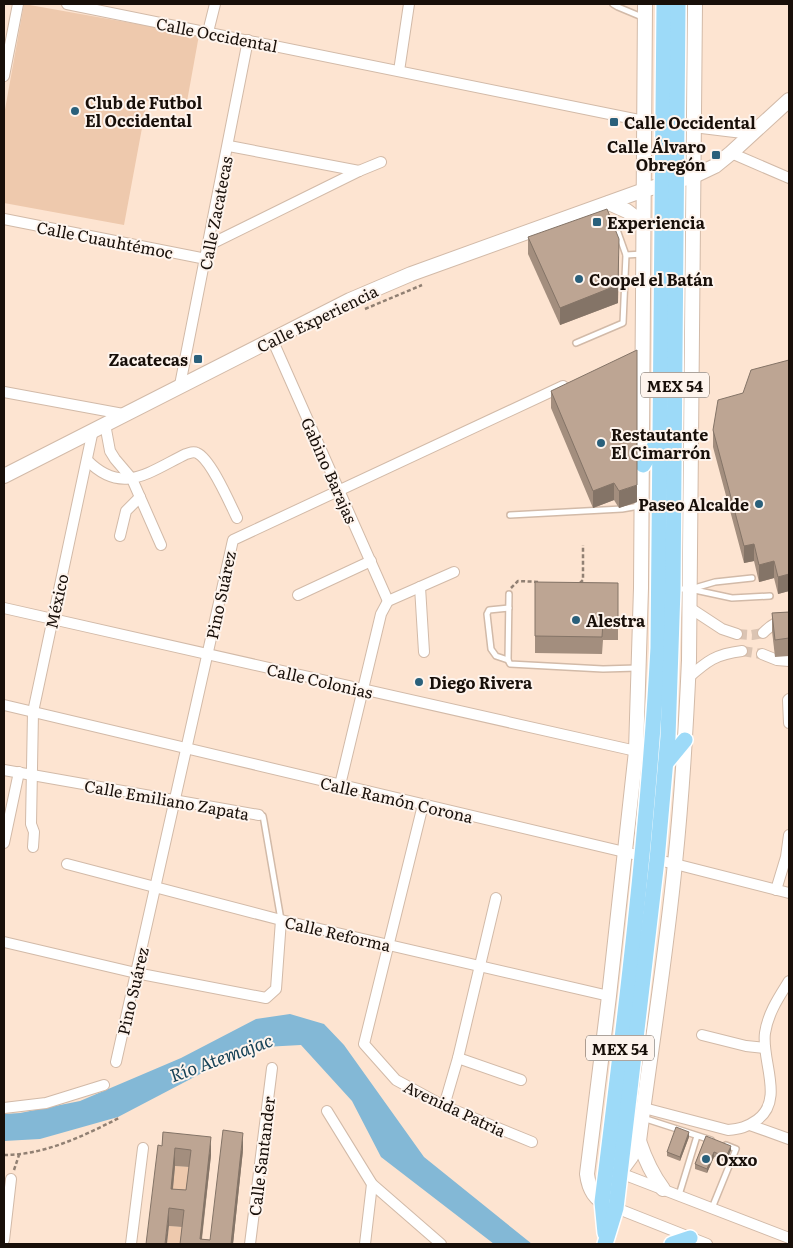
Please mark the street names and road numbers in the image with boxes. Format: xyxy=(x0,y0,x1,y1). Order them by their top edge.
street label: Calle Occidental xyxy=(154,10,280,58)
street label: Calle Zacatecas xyxy=(192,154,238,272)
street label: Calle Cuauhtémoc xyxy=(35,214,175,264)
street label: Calle Experiencia xyxy=(252,278,382,358)
road number: MEX 54 xyxy=(641,372,709,398)
street label: Gabino Barajas xyxy=(296,413,364,527)
street label: Pino Suárez xyxy=(199,549,241,641)
street label: México xyxy=(38,571,74,631)
street label: Calle Colonias xyxy=(265,656,375,704)
street label: Calle Ramón Corona xyxy=(318,770,476,828)
street label: Calle Emiliano Zapata xyxy=(83,773,252,825)
street label: Calle Reforma xyxy=(283,909,394,957)
street label: Pino Suárez xyxy=(110,945,154,1037)
road number: MEX 54 xyxy=(586,1036,654,1060)
street label: Avenida Patria xyxy=(400,1074,510,1142)
street label: Calle Santander xyxy=(242,1094,280,1217)

